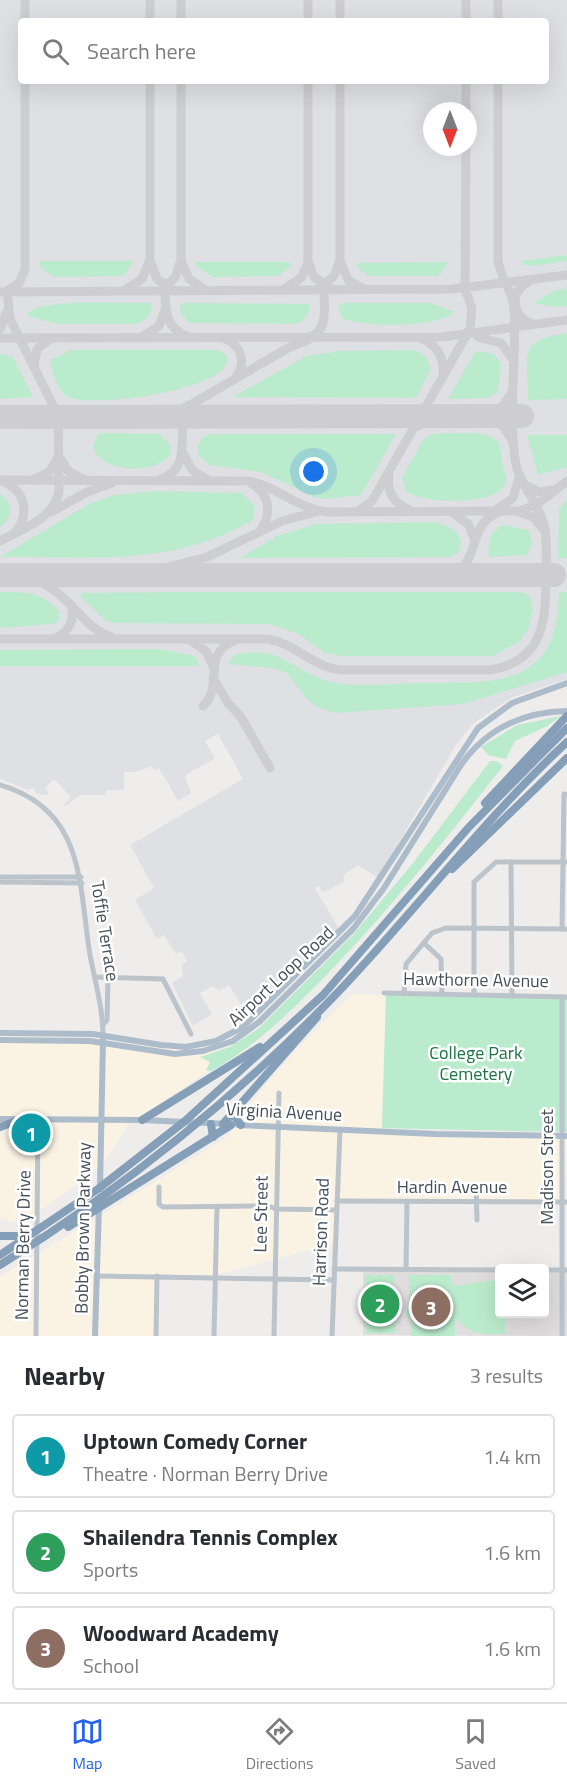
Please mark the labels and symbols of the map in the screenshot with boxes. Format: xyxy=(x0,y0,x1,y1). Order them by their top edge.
north arrow xyxy=(423,102,477,156)
your location xyxy=(299,457,328,486)
street label: Toffie Terrace xyxy=(84,879,127,983)
street label: Airport Loop Road xyxy=(222,919,340,1032)
street label: Hawthorne Avenue xyxy=(403,965,549,994)
park label: College Park Cemetery xyxy=(429,1039,523,1087)
street label: Virginia Avenue xyxy=(225,1095,343,1128)
street label: Madison Street xyxy=(533,1109,560,1225)
pin: 1 xyxy=(12,1110,51,1156)
street label: Bobby Brown Parkway xyxy=(68,1142,98,1314)
street label: Norman Berry Drive xyxy=(8,1170,37,1320)
street label: Hardin Avenue xyxy=(397,1173,507,1200)
street label: Lee Street xyxy=(246,1175,275,1253)
street label: Harrison Road xyxy=(305,1178,336,1286)
pin: 2 xyxy=(360,1282,400,1326)
pin: 3 xyxy=(412,1284,450,1330)

